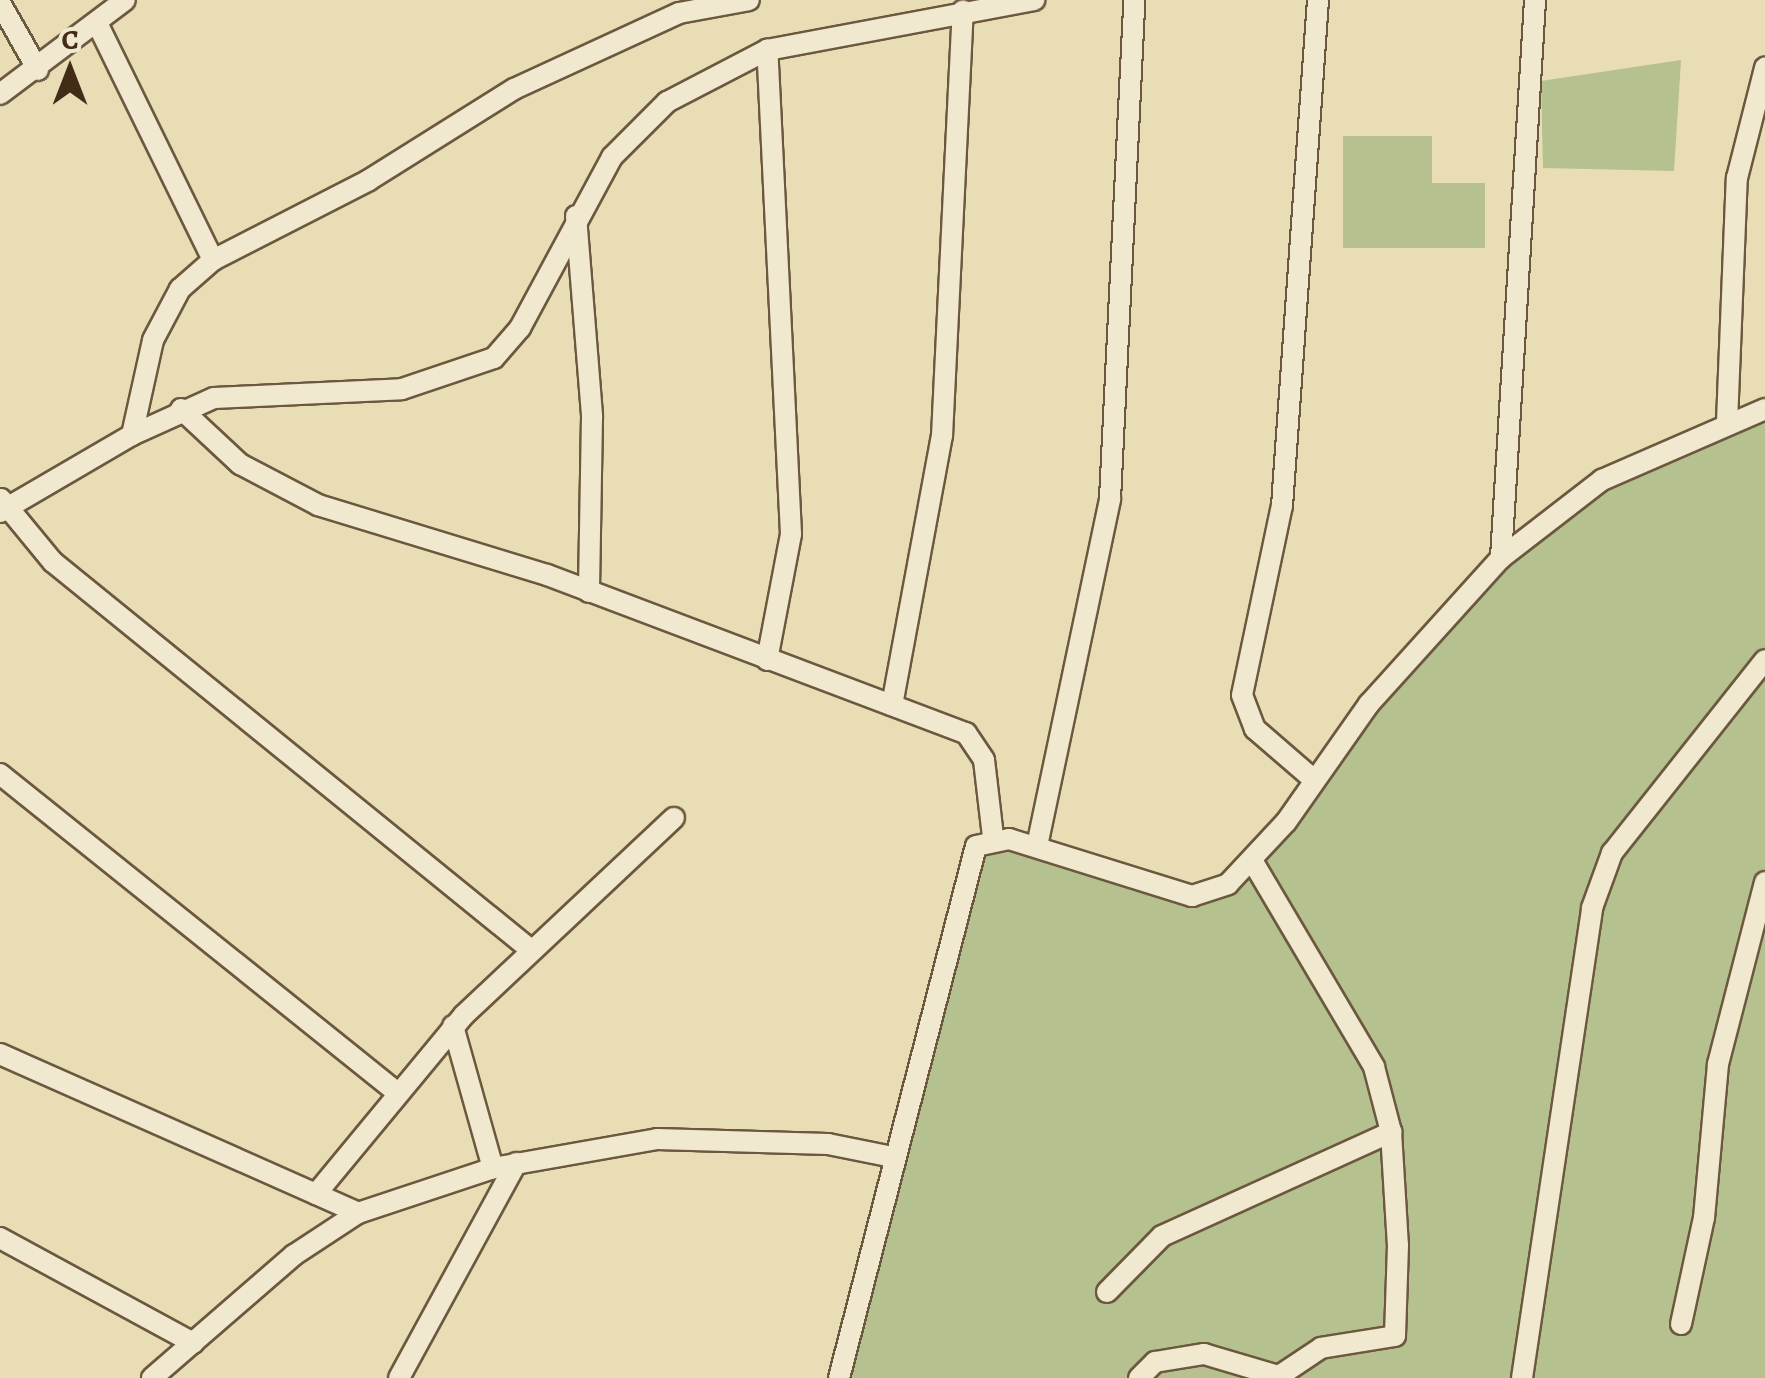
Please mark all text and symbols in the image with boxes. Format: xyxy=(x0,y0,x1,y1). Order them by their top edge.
north arrow xyxy=(20,20,120,120)
text: С xyxy=(61,21,79,59)

